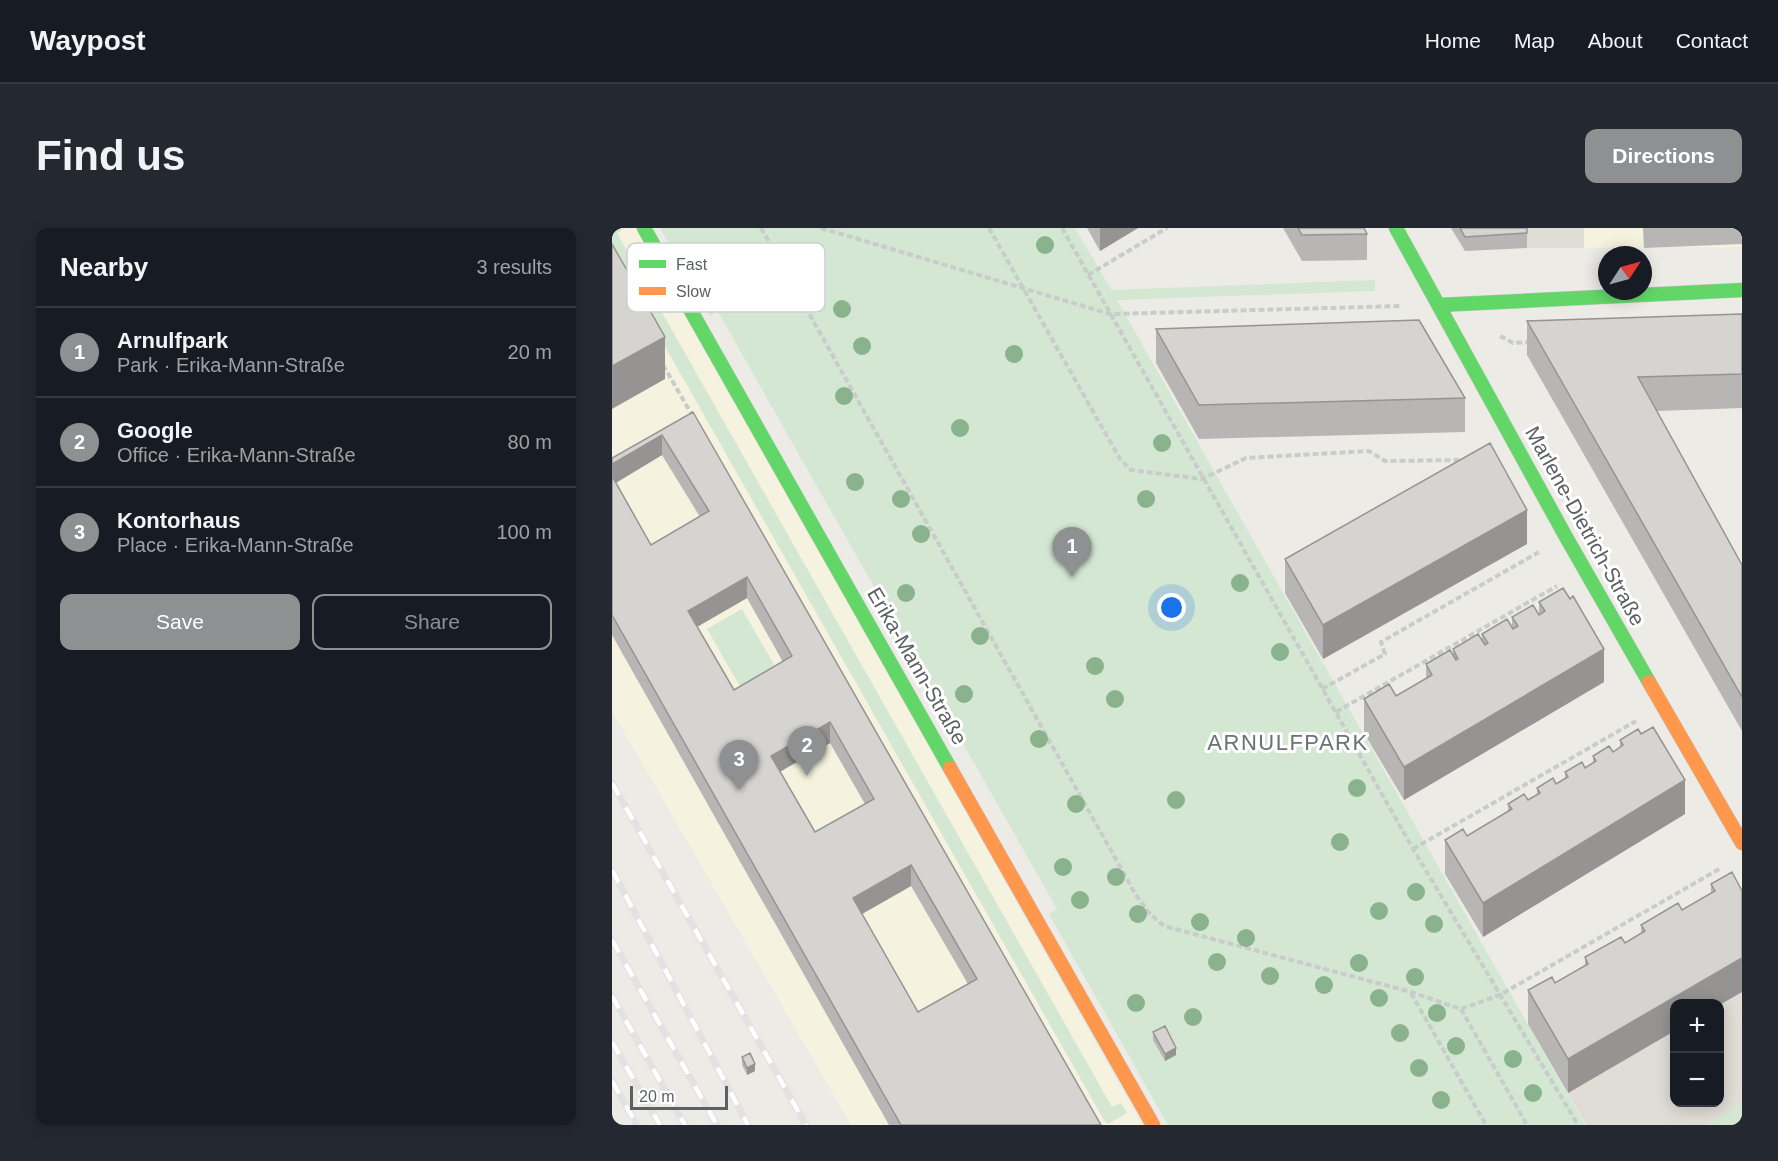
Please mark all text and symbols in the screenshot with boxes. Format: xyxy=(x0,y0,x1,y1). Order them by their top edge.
text: Waypost xyxy=(30,25,146,56)
text: Home xyxy=(1425,29,1481,52)
text: Map xyxy=(1514,29,1555,52)
text: About xyxy=(1588,29,1643,52)
text: Contact xyxy=(1676,29,1748,52)
button: Directions xyxy=(1585,129,1742,183)
text: Find us xyxy=(36,132,185,179)
legend xyxy=(627,243,825,312)
north arrow xyxy=(1598,246,1652,300)
text: Nearby xyxy=(60,252,148,282)
text: 3 results xyxy=(476,256,552,278)
text: Fast xyxy=(676,256,708,273)
text: Slow xyxy=(676,283,711,300)
text: Arnulfpark xyxy=(117,328,228,353)
text: 1 xyxy=(74,341,85,363)
text: 20 m xyxy=(508,341,552,363)
text: Park · Erika-Mann-Straße xyxy=(117,354,345,376)
text: Google xyxy=(117,418,193,443)
street label: Marlene-Dietrich-Straße xyxy=(1521,422,1650,629)
text: 2 xyxy=(74,431,85,453)
text: 80 m xyxy=(508,431,552,453)
text: Office · Erika-Mann-Straße xyxy=(117,444,356,466)
text: Kontorhaus xyxy=(117,508,240,533)
text: 3 xyxy=(74,521,85,543)
text: 100 m xyxy=(496,521,552,543)
pin: 1 xyxy=(1052,528,1092,577)
text: Place · Erika-Mann-Straße xyxy=(117,534,354,556)
street label: Erika-Mann-Straße xyxy=(863,583,972,748)
your location xyxy=(1157,593,1186,622)
button: Save xyxy=(60,594,300,650)
button: Share xyxy=(312,594,552,650)
pin: 2 xyxy=(788,726,826,776)
district label: ARNULFPARK xyxy=(1207,730,1369,755)
pin: 3 xyxy=(720,740,758,790)
map controls xyxy=(1670,999,1724,1107)
button: + xyxy=(1670,999,1724,1053)
button: − xyxy=(1670,1053,1724,1107)
scale bar xyxy=(630,1083,728,1110)
text: 20 m xyxy=(639,1088,675,1105)

